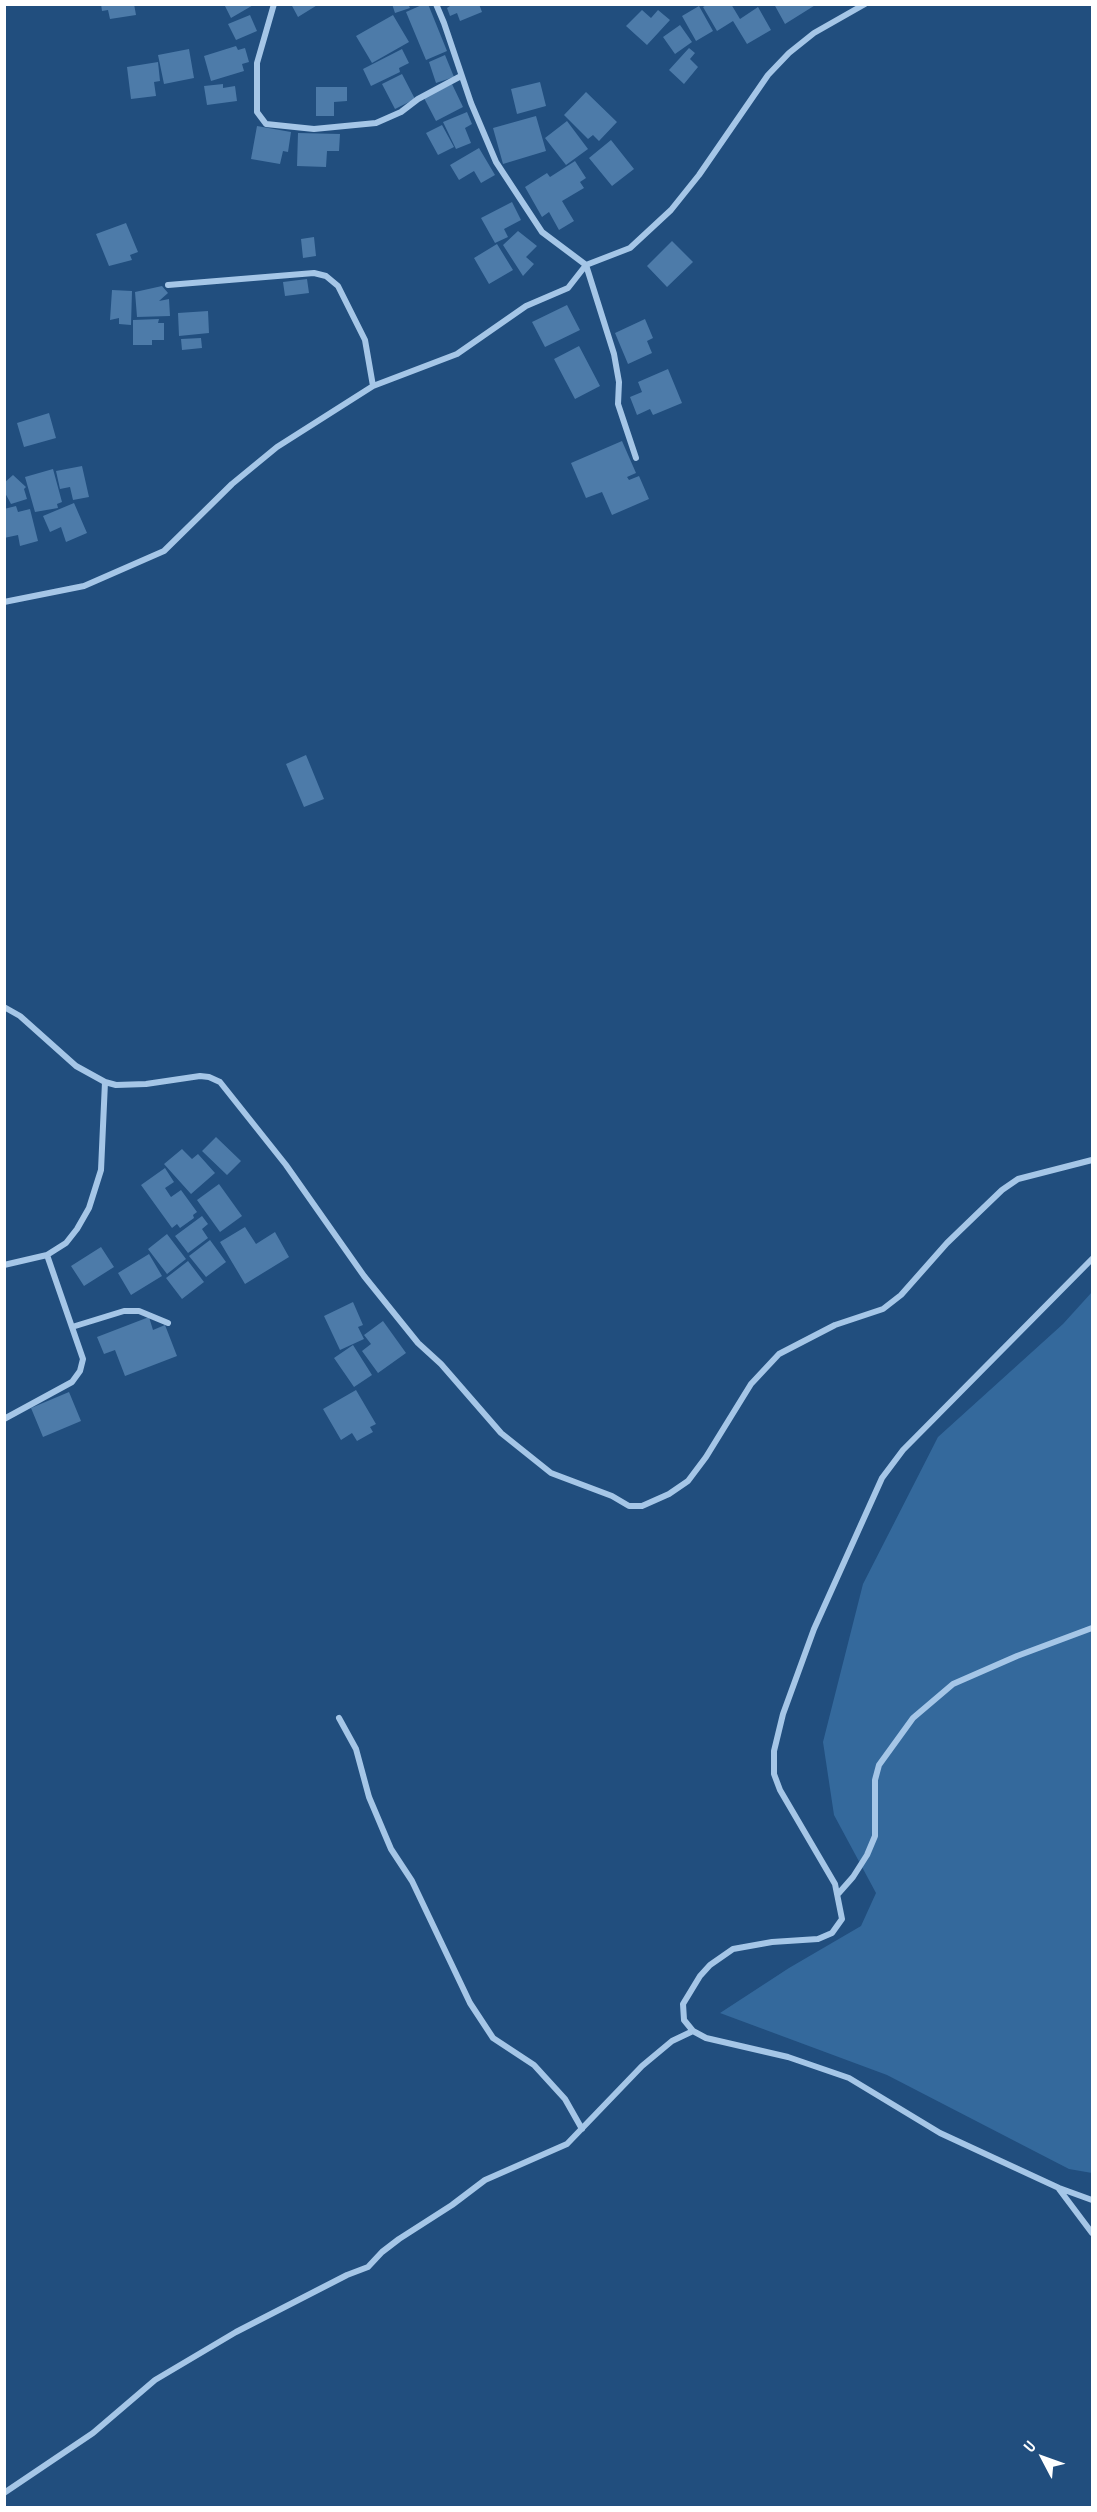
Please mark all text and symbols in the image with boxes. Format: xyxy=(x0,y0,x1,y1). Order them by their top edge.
north arrow xyxy=(1013,2428,1073,2488)
text: U xyxy=(1019,2437,1040,2456)

